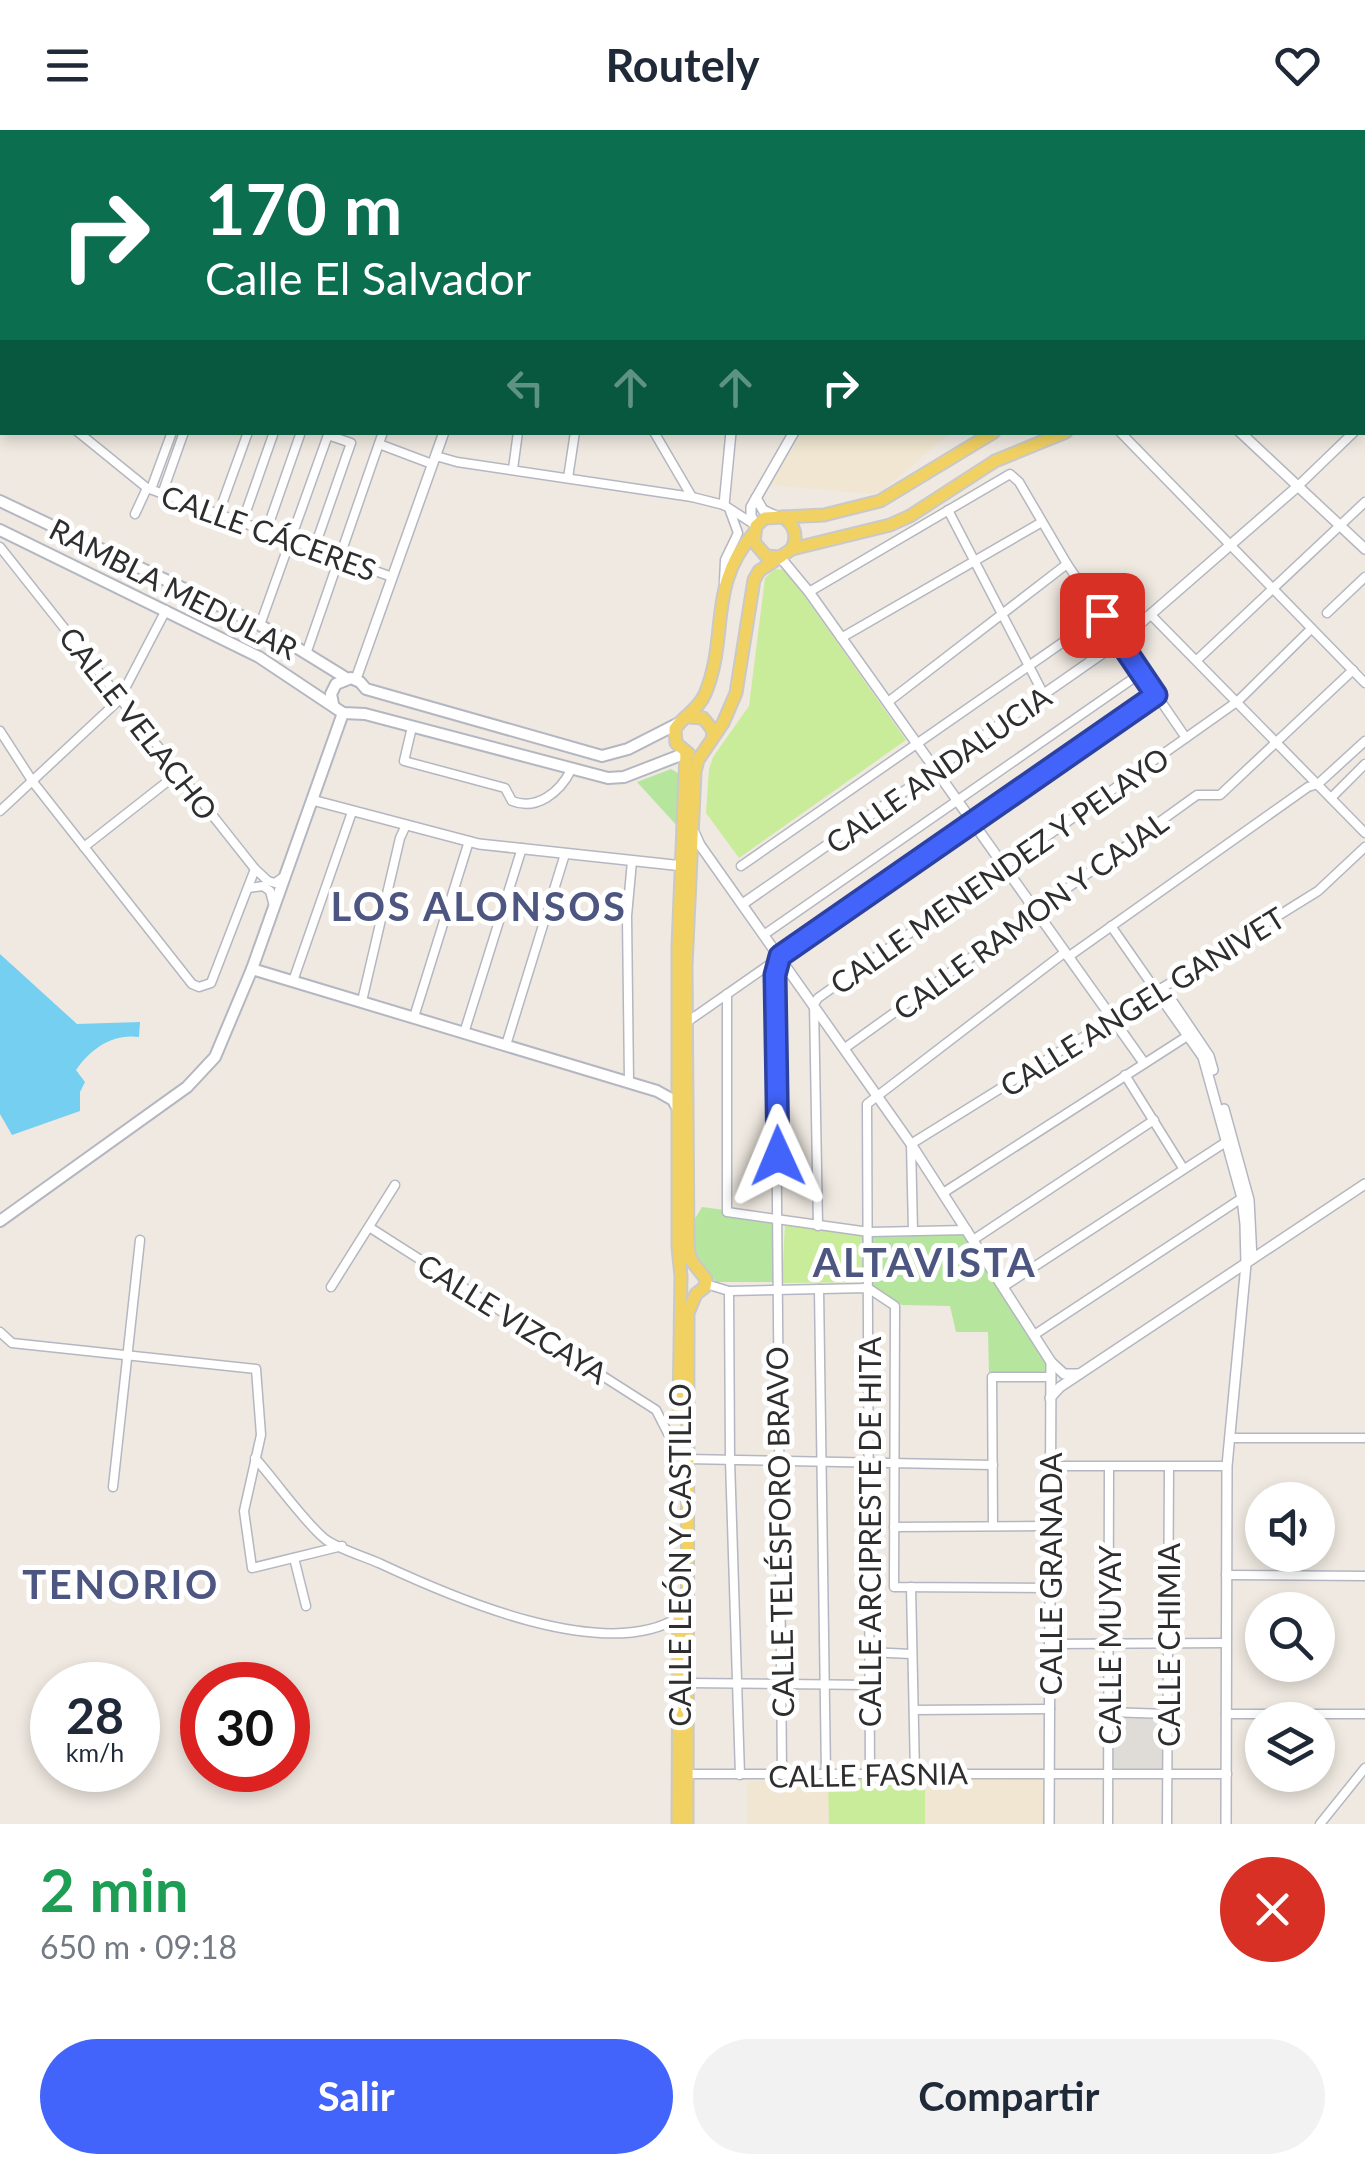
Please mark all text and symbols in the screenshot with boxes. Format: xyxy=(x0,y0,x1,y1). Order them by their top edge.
icon: menu xyxy=(40,38,95,93)
text: Routely xyxy=(605,38,760,92)
icon: heart xyxy=(1270,38,1325,93)
text: 170 m xyxy=(205,166,402,250)
icon: right xyxy=(40,170,170,300)
text: Calle El Salvador xyxy=(205,251,531,305)
icon: left xyxy=(498,360,553,415)
icon: ahead xyxy=(603,360,658,415)
icon: ahead xyxy=(708,360,763,415)
icon: right xyxy=(813,360,868,415)
street label: CALLE CÁCERES xyxy=(157,476,381,588)
street label: RAMBLA MEDULAR xyxy=(44,510,304,666)
pin xyxy=(1060,573,1145,658)
icon: arrive xyxy=(1075,588,1130,643)
street label: CALLE VELACHO xyxy=(53,619,225,827)
street label: CALLE ANDALUCIA xyxy=(819,677,1058,860)
street label: CALLE MENENDEZ Y PELAYO xyxy=(823,739,1175,1001)
street label: CALLE RAMON Y CAJAL xyxy=(886,803,1174,1027)
district label: LOS ALONSOS xyxy=(331,882,627,930)
street label: CALLE ANGEL GANIVET xyxy=(993,899,1291,1103)
position arrow xyxy=(726,1104,830,1208)
district label: ALTAVISTA xyxy=(812,1238,1037,1286)
street label: CALLE VIZCAYA xyxy=(412,1245,615,1391)
street label: CALLE ARCIPRESTE DE HITA xyxy=(851,1336,887,1727)
street label: CALLE TELÉSFORO BRAVO xyxy=(758,1346,800,1718)
street label: CALLE LEÓN Y CASTILLO xyxy=(661,1383,697,1727)
street label: CALLE GRANADA xyxy=(1032,1452,1068,1695)
map controls xyxy=(1245,1482,1335,1792)
button: sound xyxy=(1245,1482,1335,1572)
street label: CALLE CHIMIA xyxy=(1150,1542,1186,1747)
street label: CALLE MUYAY xyxy=(1091,1545,1127,1745)
district label: TENORIO xyxy=(22,1560,220,1608)
button: search xyxy=(1245,1592,1335,1682)
speed limit sign: 30 xyxy=(180,1662,310,1792)
text: 28 xyxy=(66,1685,124,1745)
button: layers xyxy=(1245,1702,1335,1792)
text: km/h xyxy=(66,1737,124,1767)
street label: CALLE FASNIA xyxy=(768,1754,969,1794)
text: 2 min xyxy=(40,1853,189,1925)
button: close xyxy=(1220,1857,1325,1962)
text: 650 m · 09:18 xyxy=(40,1927,237,1966)
button: Salir xyxy=(40,2039,673,2154)
button: Compartir xyxy=(693,2039,1325,2154)

